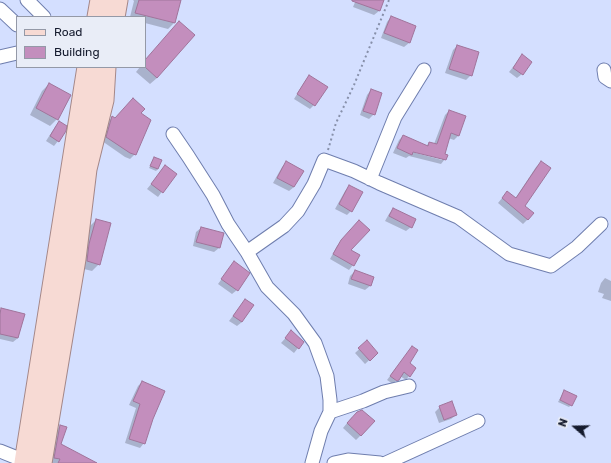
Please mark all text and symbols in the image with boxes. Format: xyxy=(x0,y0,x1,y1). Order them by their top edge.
legend xyxy=(16,16,146,68)
text: Road xyxy=(54,25,82,39)
text: Building xyxy=(54,45,100,59)
north arrow xyxy=(555,407,595,447)
text: N xyxy=(556,417,571,429)

